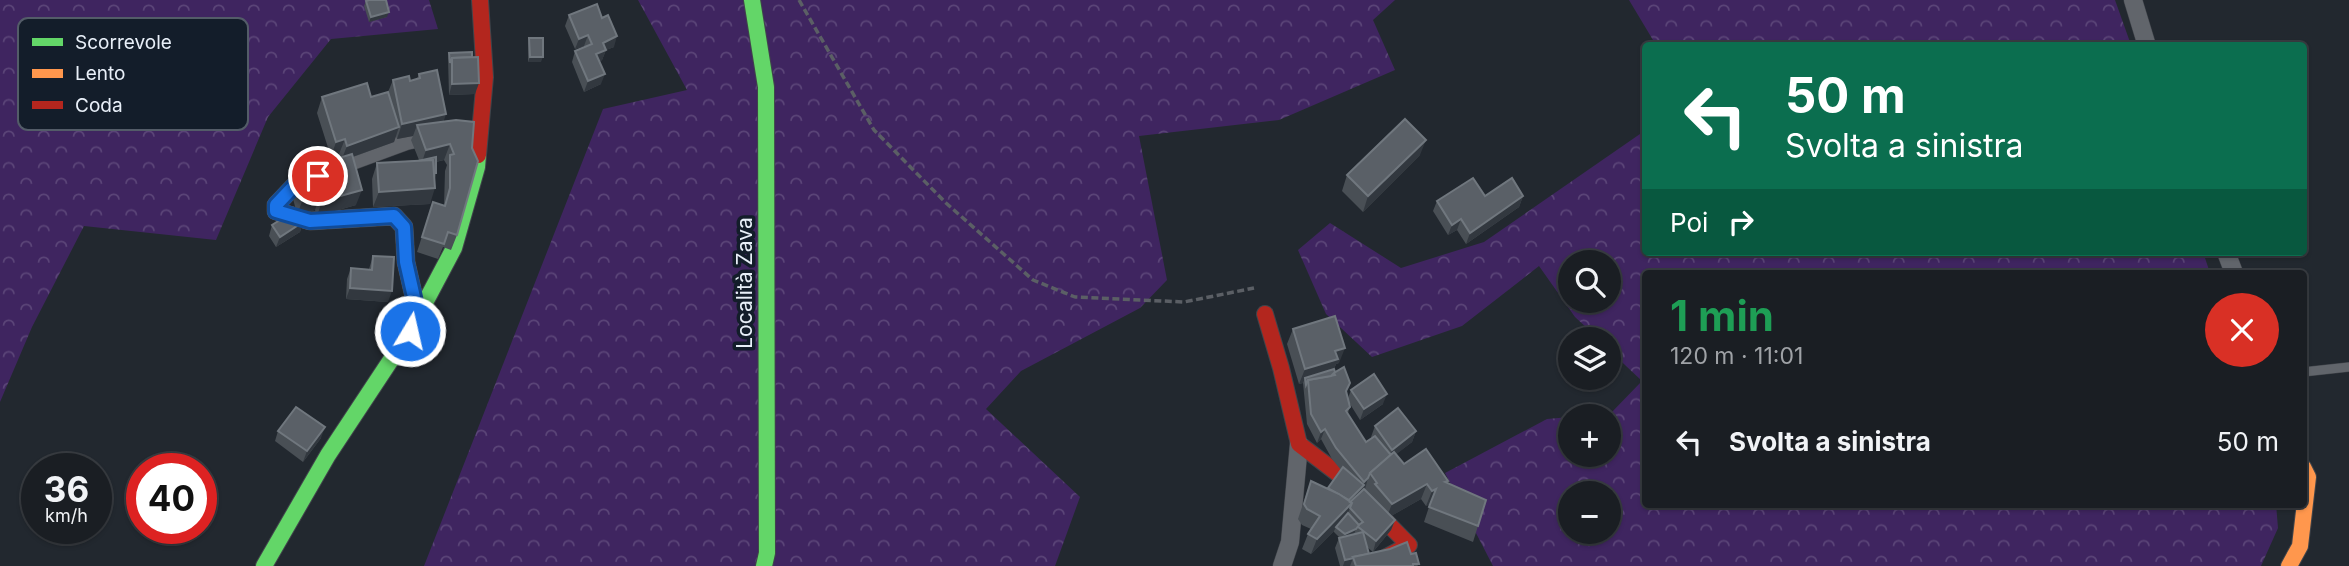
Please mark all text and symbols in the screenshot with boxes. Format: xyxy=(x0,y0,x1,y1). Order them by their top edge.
legend xyxy=(18,18,248,130)
text: Scorrevole xyxy=(75,31,172,54)
text: Lento xyxy=(75,62,125,85)
text: 50 m xyxy=(1785,66,1906,125)
icon: left xyxy=(1670,70,1761,161)
text: Coda xyxy=(75,94,123,117)
text: Svolta a sinistra xyxy=(1785,126,2024,165)
pin xyxy=(288,146,348,206)
icon: arrive xyxy=(299,157,337,195)
icon: right xyxy=(1722,203,1760,241)
text: Poi xyxy=(1670,207,1708,238)
street label: Località Zava xyxy=(732,217,757,349)
map controls xyxy=(1558,250,1621,544)
button: search xyxy=(1558,250,1621,313)
text: 1 min xyxy=(1670,290,1774,341)
button: close xyxy=(2205,293,2279,367)
position arrow xyxy=(373,294,447,368)
button: layers xyxy=(1558,327,1621,390)
text: 120 m · 11:01 xyxy=(1670,342,1803,370)
button: + xyxy=(1558,404,1621,467)
icon: left xyxy=(1670,423,1708,461)
text: Svolta a sinistra xyxy=(1729,426,1931,457)
text: 50 m xyxy=(2217,426,2279,457)
speed limit sign: 40 xyxy=(126,453,217,544)
text: 36 xyxy=(44,468,89,510)
button: − xyxy=(1558,481,1621,544)
text: km/h xyxy=(45,505,88,526)

